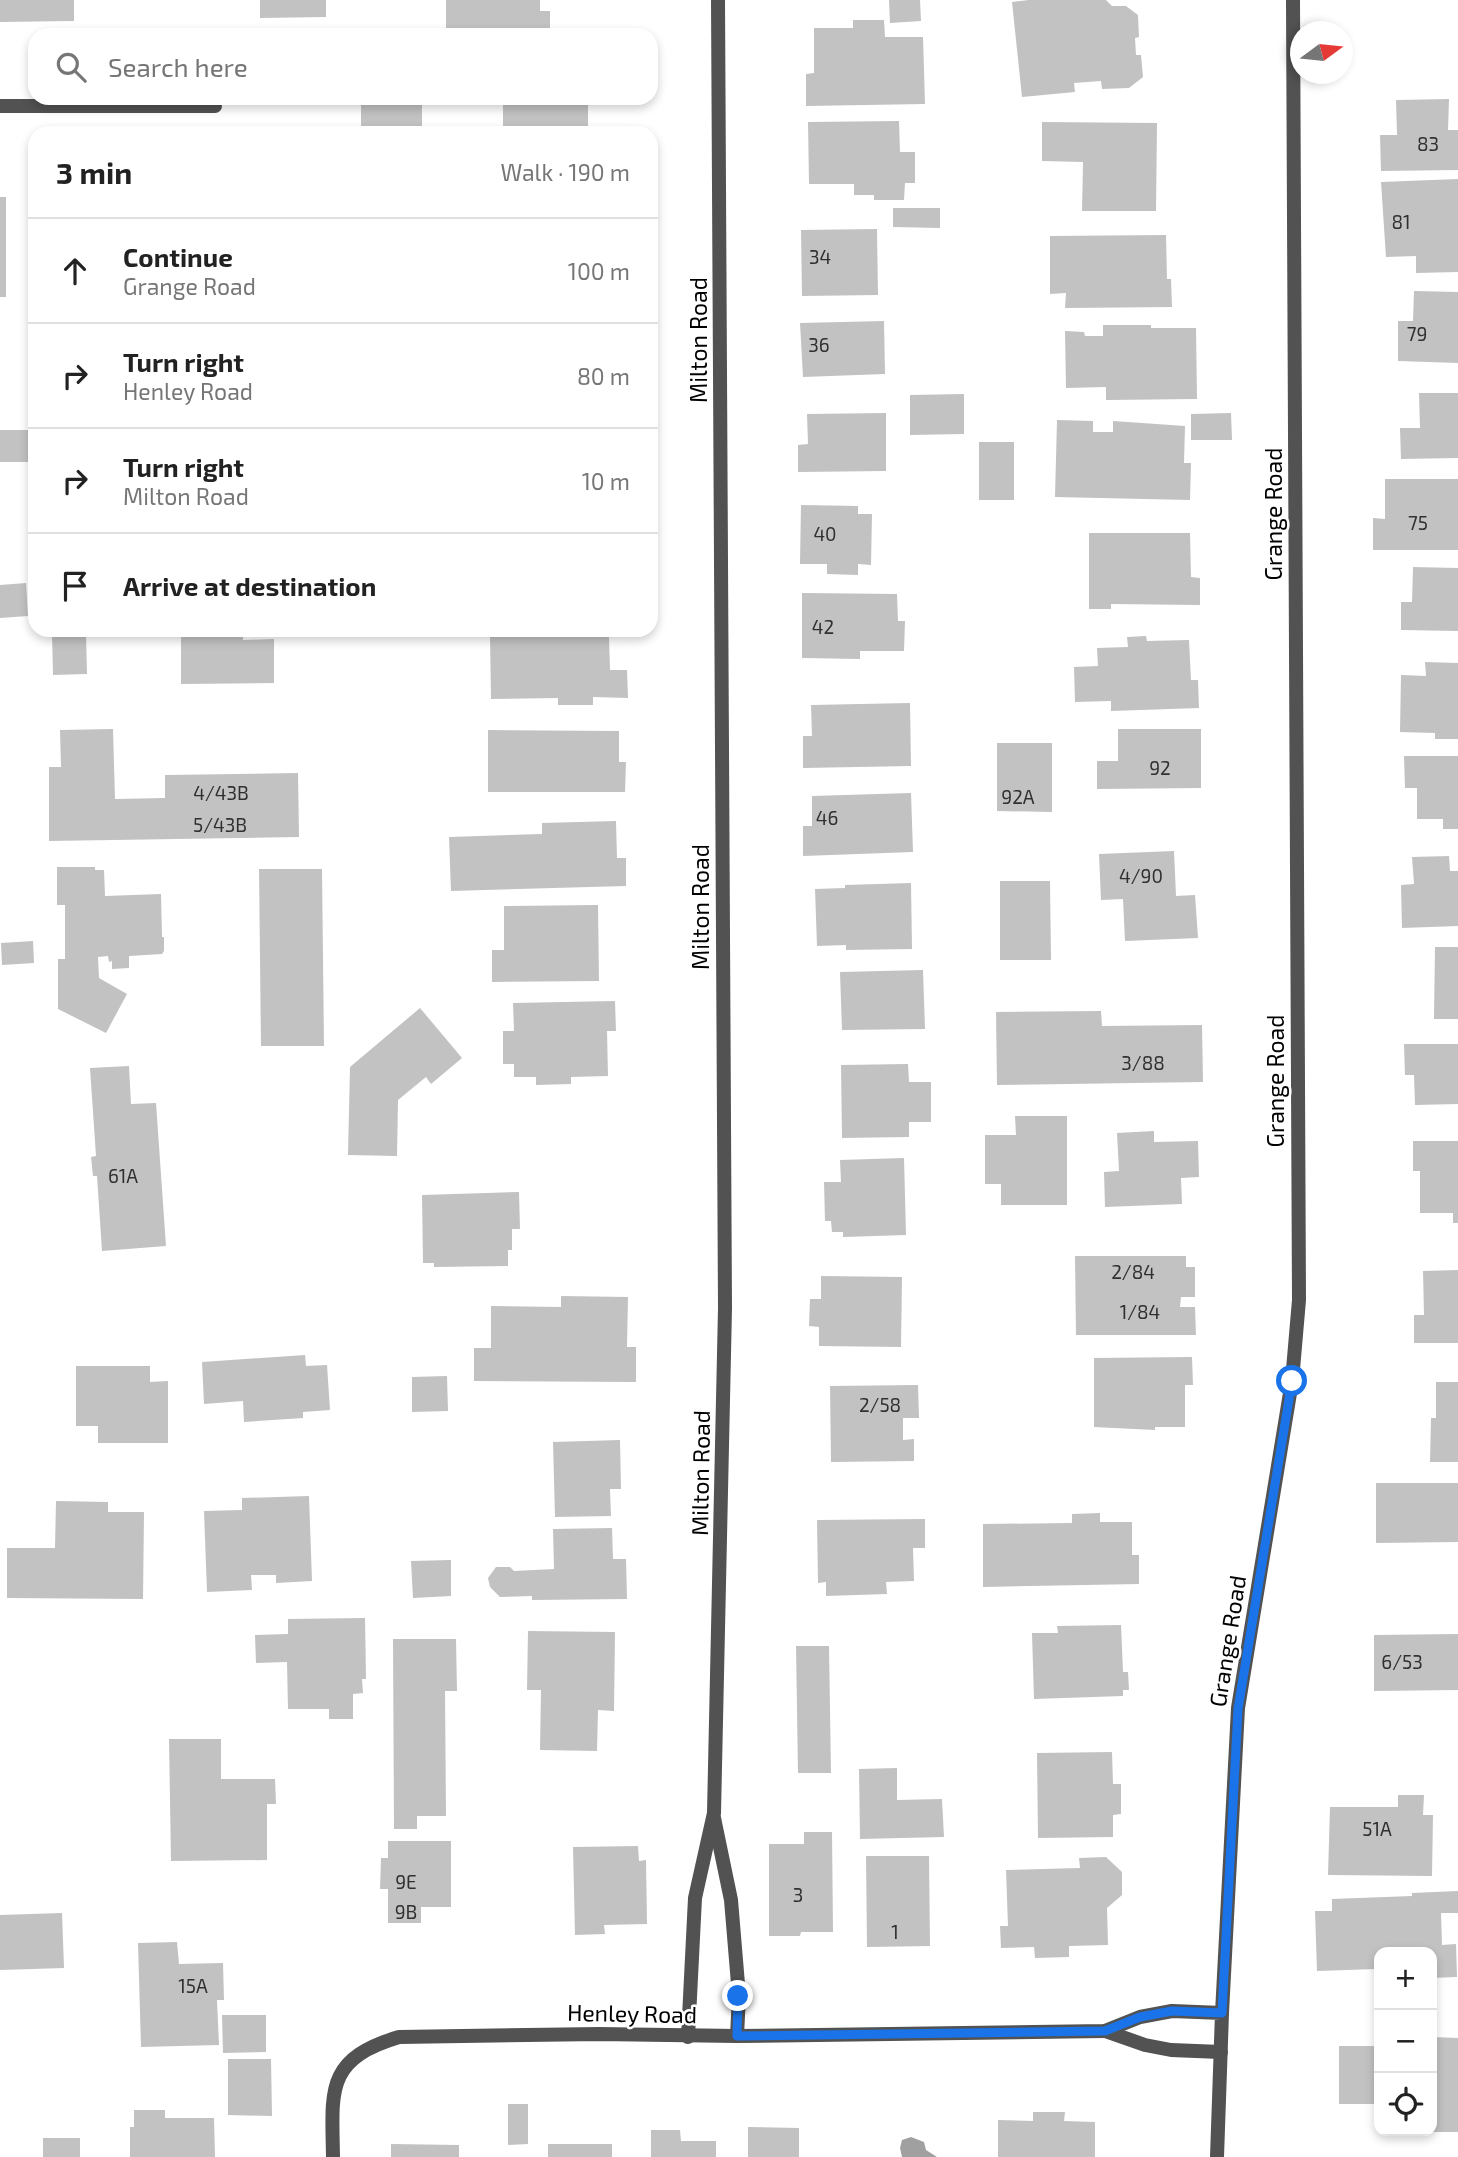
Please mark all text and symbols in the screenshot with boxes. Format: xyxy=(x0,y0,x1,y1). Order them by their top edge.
north arrow xyxy=(1290,21,1353,84)
search box xyxy=(28,28,658,105)
icon: search xyxy=(52,48,90,86)
text: Search here xyxy=(108,51,248,82)
house number: 83 xyxy=(1417,132,1439,155)
text: 3 min xyxy=(56,154,132,190)
text: Walk · 190 m xyxy=(500,158,630,186)
house number: 81 xyxy=(1391,210,1411,233)
text: Continue xyxy=(123,241,233,272)
house number: 34 xyxy=(809,245,831,268)
icon: ahead xyxy=(56,252,94,290)
text: 100 m xyxy=(568,257,630,285)
text: Grange Road xyxy=(123,272,256,300)
street label: Milton Road xyxy=(684,277,712,403)
house number: 79 xyxy=(1407,322,1427,345)
house number: 36 xyxy=(808,333,830,356)
text: Turn right xyxy=(123,346,244,377)
icon: right xyxy=(56,357,94,395)
text: 80 m xyxy=(577,362,630,390)
text: Henley Road xyxy=(123,377,253,405)
street label: Grange Road xyxy=(1259,448,1287,580)
text: Turn right xyxy=(123,451,244,482)
icon: right xyxy=(56,462,94,500)
text: 10 m xyxy=(582,467,630,495)
text: Milton Road xyxy=(123,482,249,510)
house number: 75 xyxy=(1408,511,1428,534)
house number: 40 xyxy=(813,522,837,545)
icon: arrive xyxy=(56,567,94,605)
text: Arrive at destination xyxy=(123,570,376,601)
house number: 42 xyxy=(812,615,834,638)
house number: 92 xyxy=(1149,756,1171,779)
house number: 4/43B xyxy=(193,781,249,804)
house number: 92A xyxy=(1001,785,1035,808)
house number: 46 xyxy=(816,806,838,829)
house number: 5/43B xyxy=(193,813,247,836)
street label: Milton Road xyxy=(686,844,714,970)
house number: 4/90 xyxy=(1119,864,1163,887)
street label: Grange Road xyxy=(1261,1015,1289,1147)
house number: 3/88 xyxy=(1121,1051,1165,1074)
house number: 61A xyxy=(108,1164,138,1187)
house number: 2/84 xyxy=(1111,1260,1155,1283)
house number: 1/84 xyxy=(1120,1300,1160,1323)
route start xyxy=(1276,1365,1307,1396)
house number: 2/58 xyxy=(859,1393,901,1416)
street label: Milton Road xyxy=(685,1410,715,1536)
street label: Grange Road xyxy=(1203,1573,1251,1709)
house number: 6/53 xyxy=(1381,1650,1423,1673)
house number: 51A xyxy=(1362,1817,1392,1840)
house number: 9E xyxy=(395,1870,417,1893)
house number: 3 xyxy=(793,1883,803,1906)
house number: 9B xyxy=(395,1900,417,1923)
house number: 1 xyxy=(891,1920,899,1943)
map controls xyxy=(1374,1947,1437,2136)
button: + xyxy=(1374,1947,1437,2010)
house number: 15A xyxy=(178,1974,208,1997)
route end xyxy=(722,1980,753,2011)
street label: Henley Road xyxy=(567,1998,697,2028)
button: − xyxy=(1374,2010,1437,2073)
button: locate xyxy=(1374,2073,1437,2136)

